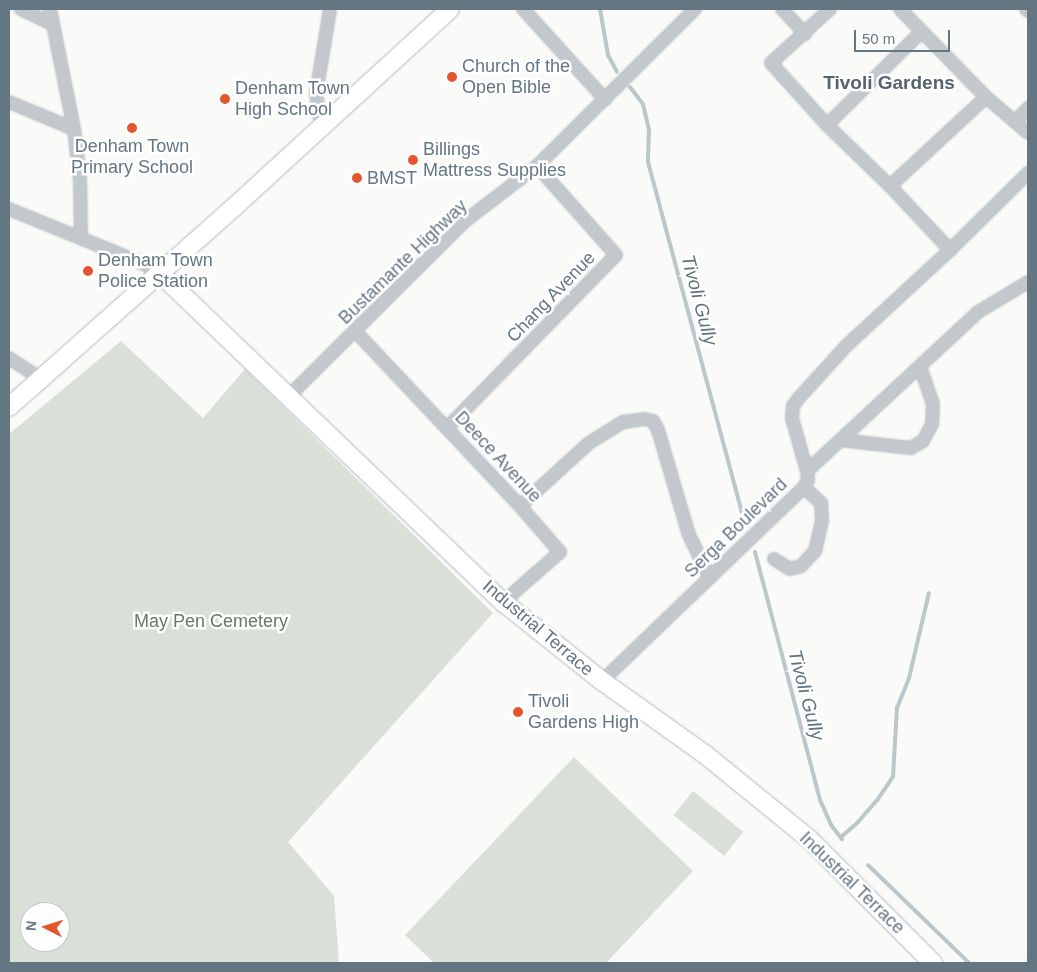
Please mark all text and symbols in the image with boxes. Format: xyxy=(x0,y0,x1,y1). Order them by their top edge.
scale bar xyxy=(857,20,953,52)
text: 50 m xyxy=(862,30,895,47)
place label: Church of the Open Bible xyxy=(462,56,570,98)
marker: Church of the Open Bible xyxy=(446,71,458,83)
district label: Tivoli Gardens xyxy=(823,72,955,94)
place label: Denham Town High School xyxy=(235,78,350,120)
marker: Denham Town High School xyxy=(219,93,231,105)
marker: Denham Town Primary School xyxy=(126,122,138,134)
place label: Denham Town Primary School xyxy=(71,136,193,178)
place label: Billings Mattress Supplies xyxy=(423,139,566,182)
marker: Billings Mattress Supplies xyxy=(407,154,419,166)
place label: BMST xyxy=(367,167,417,189)
marker: BMST xyxy=(351,172,363,184)
street label: Bustamante Highway xyxy=(334,195,472,329)
street label: Chang Avenue xyxy=(502,247,600,347)
place label: Denham Town Police Station xyxy=(98,250,213,292)
water label: Tivoli Gully xyxy=(676,252,722,348)
marker: Denham Town Police Station xyxy=(82,265,94,277)
street label: Deece Avenue xyxy=(450,407,546,507)
street label: Serga Boulevard xyxy=(680,474,792,582)
street label: Industrial Terrace xyxy=(478,575,598,681)
park label: May Pen Cemetery xyxy=(134,610,288,632)
water label: Tivoli Gully xyxy=(783,647,829,743)
place label: Tivoli Gardens High xyxy=(528,691,639,734)
marker: Tivoli Gardens High xyxy=(512,706,524,718)
street label: Industrial Terrace xyxy=(795,827,909,939)
north arrow xyxy=(20,902,70,952)
text: N xyxy=(23,920,39,932)

